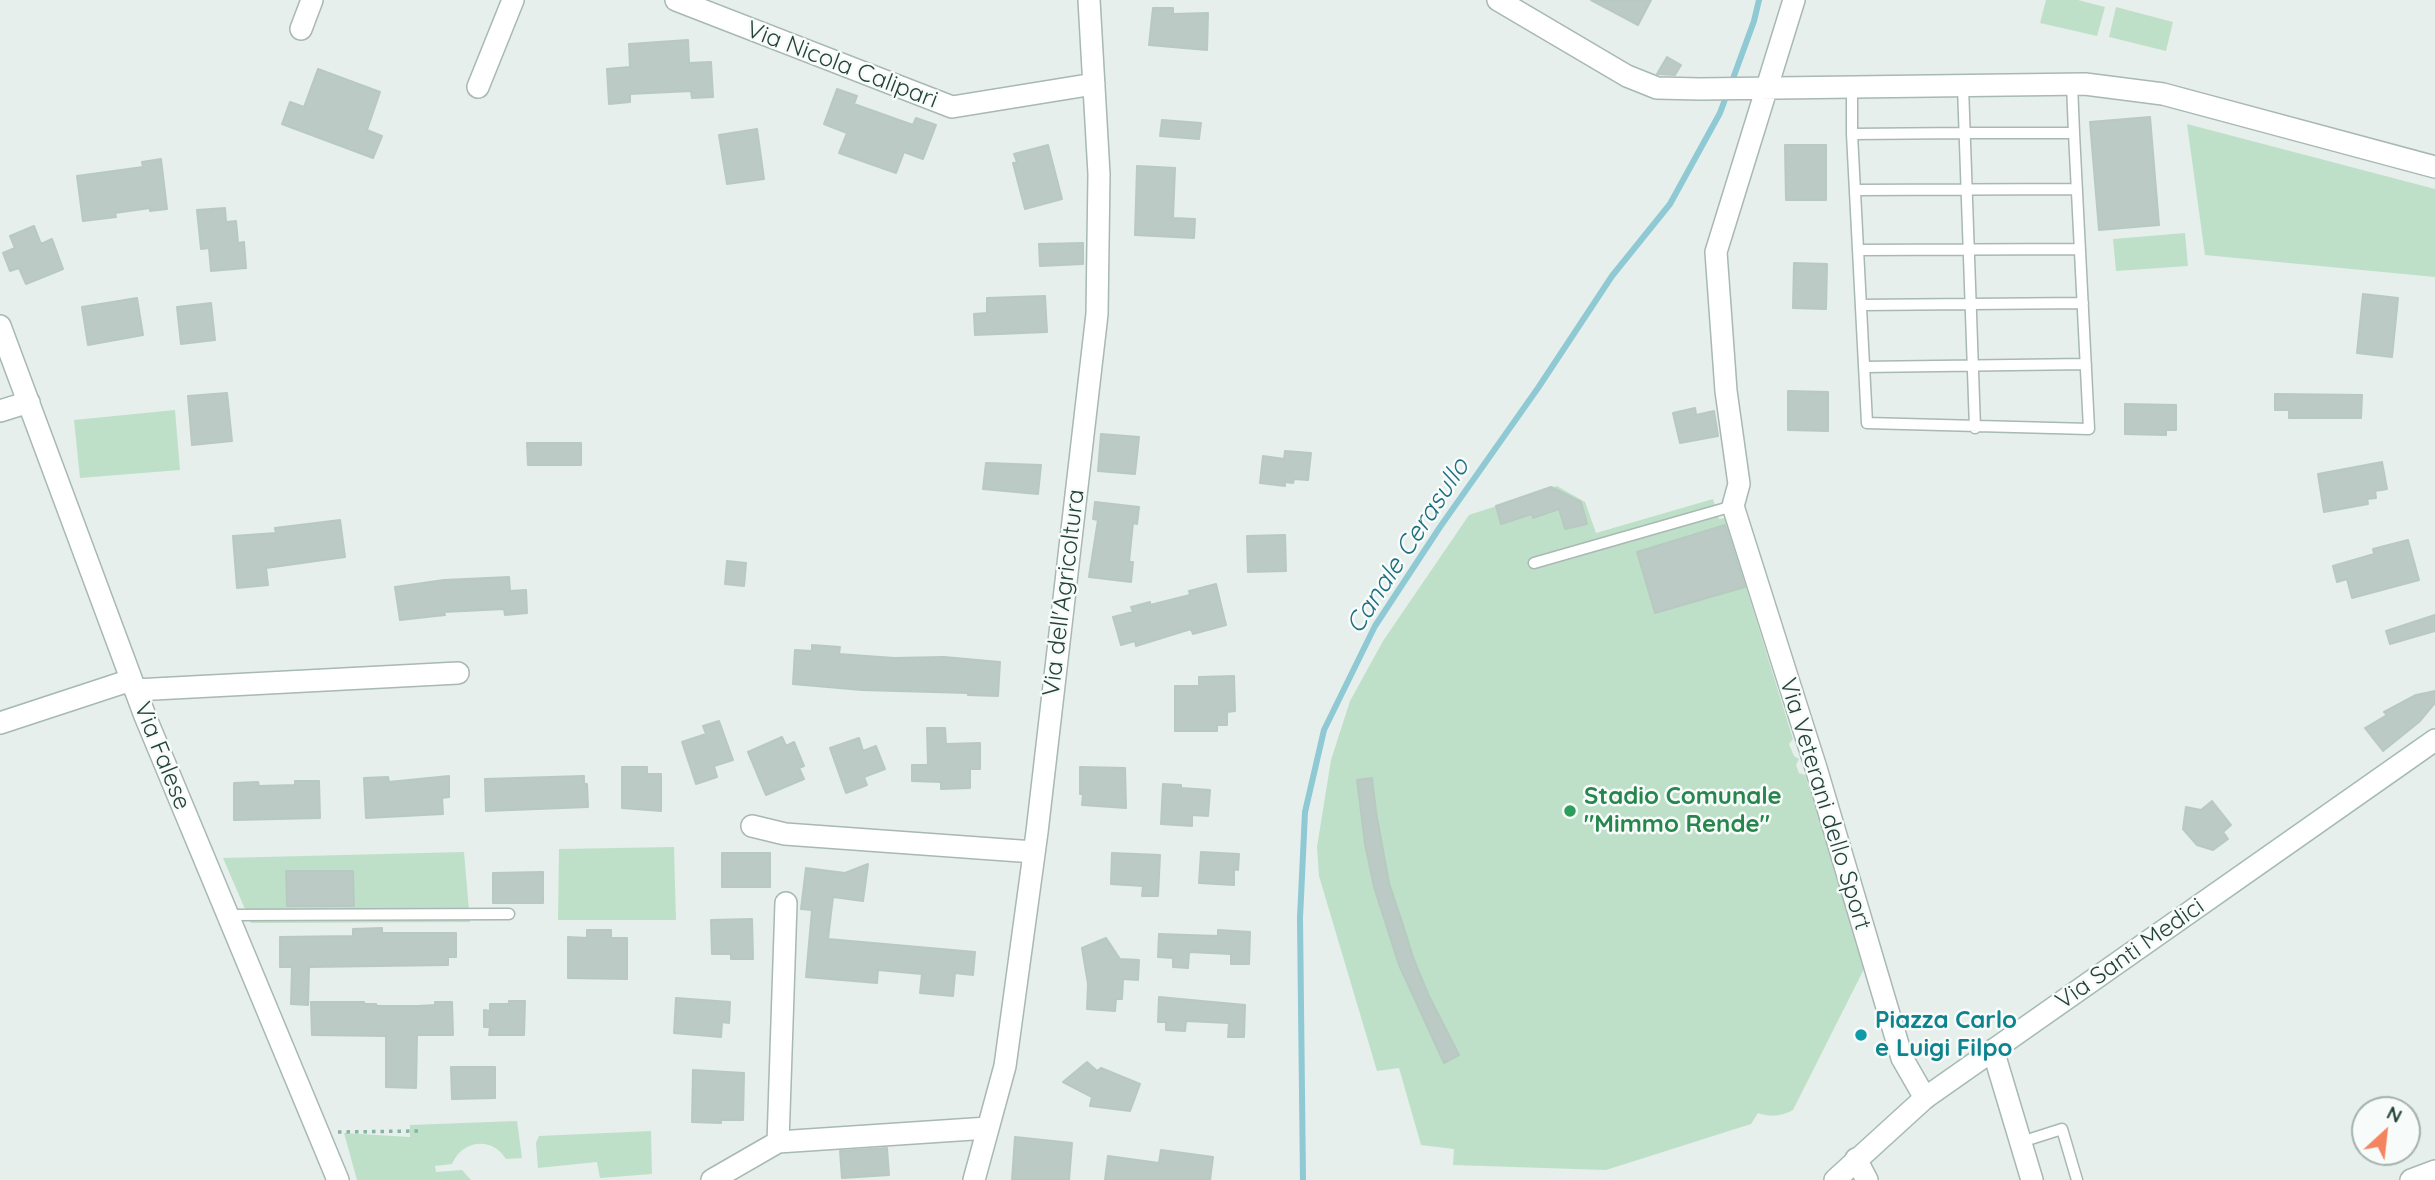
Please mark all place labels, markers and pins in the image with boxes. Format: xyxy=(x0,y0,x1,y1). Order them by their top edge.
place label: Stadio Comunale "Mimmo Rende" xyxy=(1584,783,1782,839)
marker: Stadio Comunale "Mimmo Rende" xyxy=(1562,803,1578,819)
place label: Piazza Carlo e Luigi Filpo xyxy=(1875,1007,2017,1063)
marker: Piazza Carlo e Luigi Filpo xyxy=(1853,1027,1869,1043)

